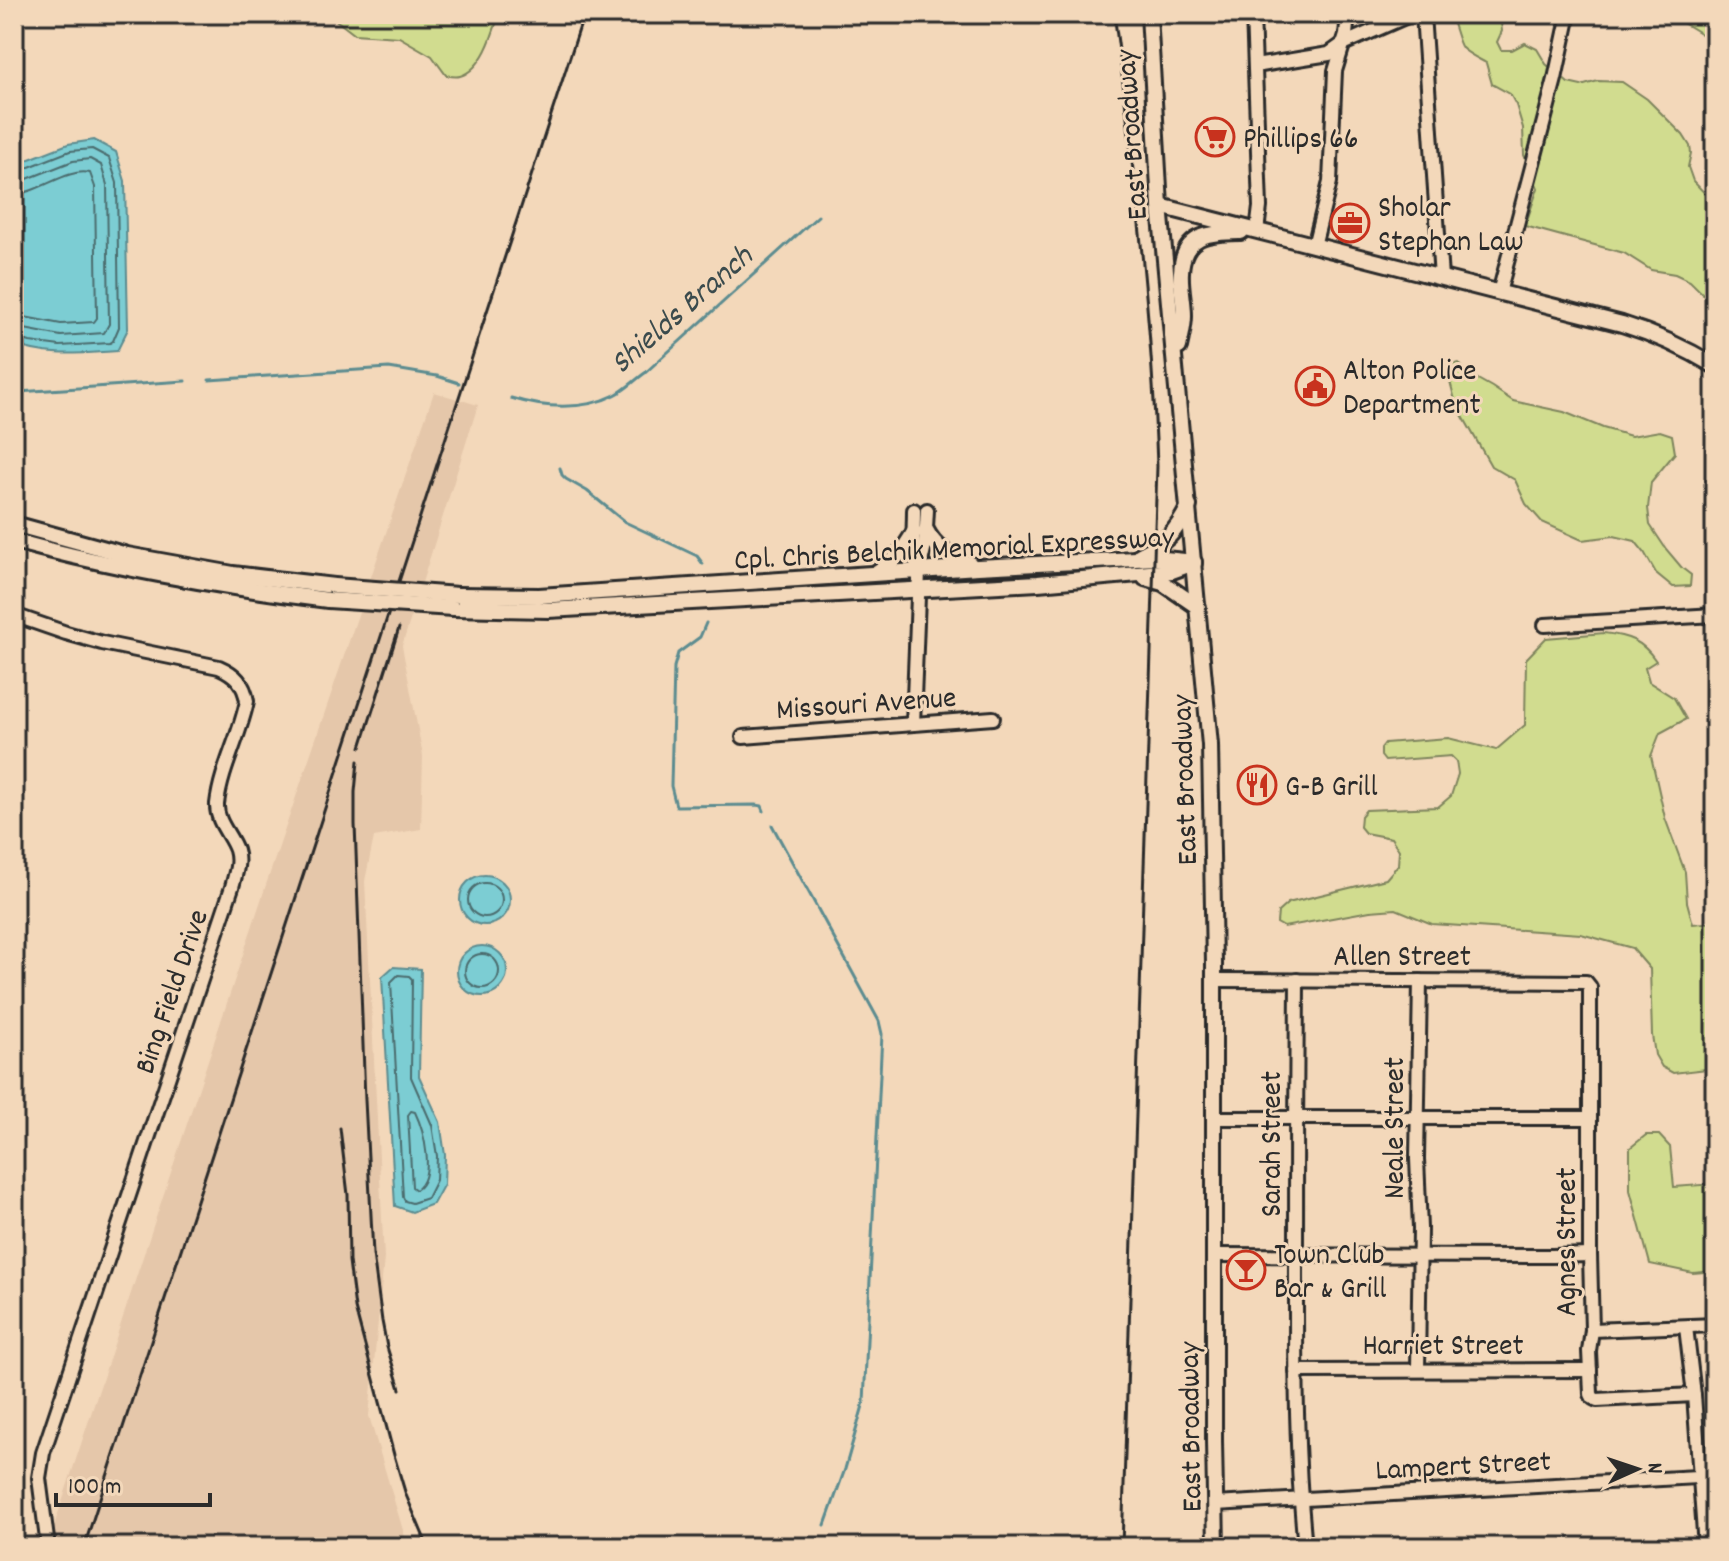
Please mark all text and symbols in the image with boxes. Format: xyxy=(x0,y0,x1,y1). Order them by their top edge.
street label: East Broadway xyxy=(1107,47,1162,221)
supermarket icon: Phillips 66 xyxy=(1194,116,1236,158)
place label: Phillips 66 xyxy=(1243,120,1358,163)
place label: Sholar Stephan Law xyxy=(1378,189,1524,266)
office icon: Sholar Stephan Law xyxy=(1329,202,1371,244)
water label: Shields Branch xyxy=(602,236,766,387)
place label: Alton Police Department xyxy=(1343,352,1481,429)
public building icon: Alton Police Department xyxy=(1294,365,1336,407)
street label: Cpl. Chris Belchik Memorial Expressway xyxy=(733,518,1176,584)
street label: Missouri Avenue xyxy=(775,679,958,734)
street label: East Broadway xyxy=(1163,693,1212,866)
restaurant icon: G-B Grill xyxy=(1236,764,1278,806)
place label: G-B Grill xyxy=(1285,768,1378,811)
street label: Bing Field Drive xyxy=(126,904,223,1081)
street label: Allen Street xyxy=(1333,938,1471,981)
street label: Neale Street xyxy=(1376,1057,1419,1199)
street label: Sarah Street xyxy=(1253,1071,1296,1217)
street label: Agnes Street xyxy=(1548,1168,1591,1316)
place label: Town Club Bar & Grill xyxy=(1274,1236,1386,1313)
bar icon: Town Club Bar & Grill xyxy=(1225,1249,1267,1291)
street label: Harriet Street xyxy=(1362,1327,1524,1370)
street label: East Broadway xyxy=(1170,1340,1216,1513)
north arrow xyxy=(1597,1429,1677,1509)
street label: Lampert Street xyxy=(1374,1442,1552,1495)
scale bar xyxy=(56,1457,210,1507)
text: N xyxy=(1638,1462,1669,1475)
text: 100 m xyxy=(68,1471,121,1505)

